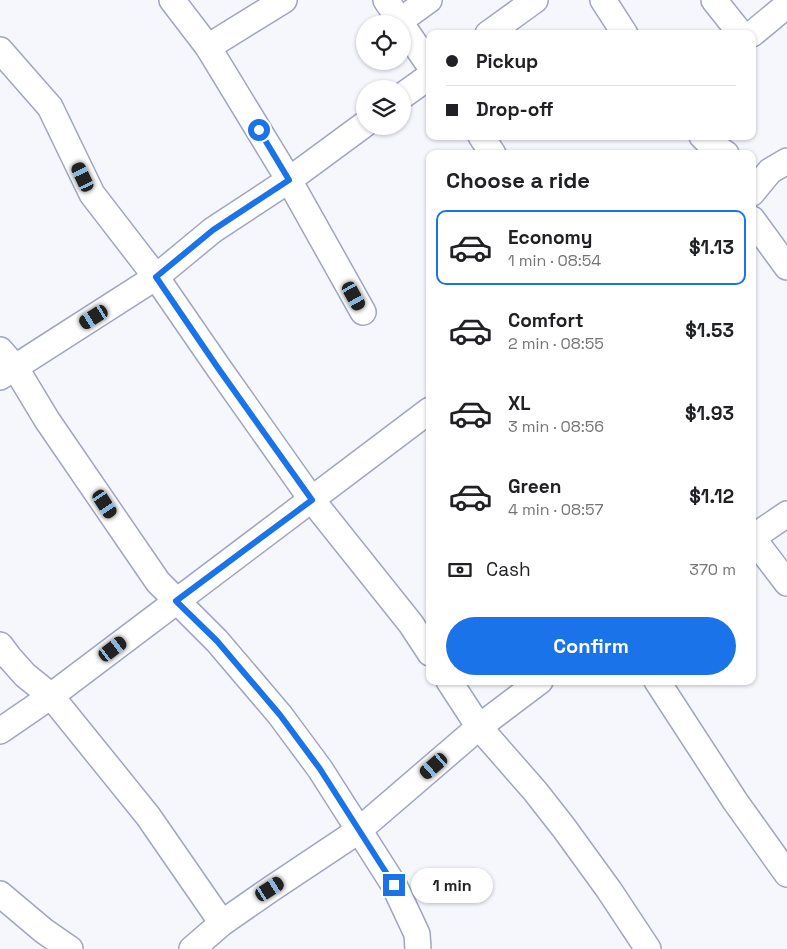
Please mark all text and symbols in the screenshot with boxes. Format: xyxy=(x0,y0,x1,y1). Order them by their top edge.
map controls xyxy=(356,15,411,135)
button: locate xyxy=(356,15,411,70)
text: Pickup xyxy=(476,49,538,74)
button: layers xyxy=(356,80,411,135)
text: Drop-off xyxy=(476,97,554,122)
route start xyxy=(248,119,270,141)
car xyxy=(69,160,96,194)
text: Choose a ride xyxy=(446,166,590,194)
icon: car xyxy=(448,225,493,270)
text: Economy xyxy=(508,225,592,250)
text: $1.13 xyxy=(689,235,734,260)
text: 1 min · 08:54 xyxy=(508,250,601,271)
car xyxy=(340,279,367,313)
car xyxy=(77,303,110,331)
icon: car xyxy=(448,308,493,353)
text: Comfort xyxy=(508,308,584,333)
text: $1.53 xyxy=(685,318,734,343)
text: 2 min · 08:55 xyxy=(508,333,604,354)
icon: car xyxy=(448,391,493,436)
text: XL xyxy=(508,391,531,416)
text: $1.93 xyxy=(685,401,734,426)
text: 3 min · 08:56 xyxy=(508,416,604,437)
icon: car xyxy=(448,474,493,519)
text: Green xyxy=(508,474,561,499)
text: $1.12 xyxy=(689,484,734,509)
car xyxy=(90,487,119,521)
text: 4 min · 08:57 xyxy=(508,499,604,520)
icon: cash xyxy=(446,556,474,584)
text: Cash xyxy=(486,557,531,582)
text: 370 m xyxy=(689,559,736,580)
button: Confirm xyxy=(446,617,736,675)
car xyxy=(96,634,129,664)
car xyxy=(417,750,450,782)
callout: 1 min xyxy=(412,868,494,902)
route end xyxy=(383,874,405,896)
car xyxy=(253,875,286,903)
text: 1 min xyxy=(432,875,472,896)

